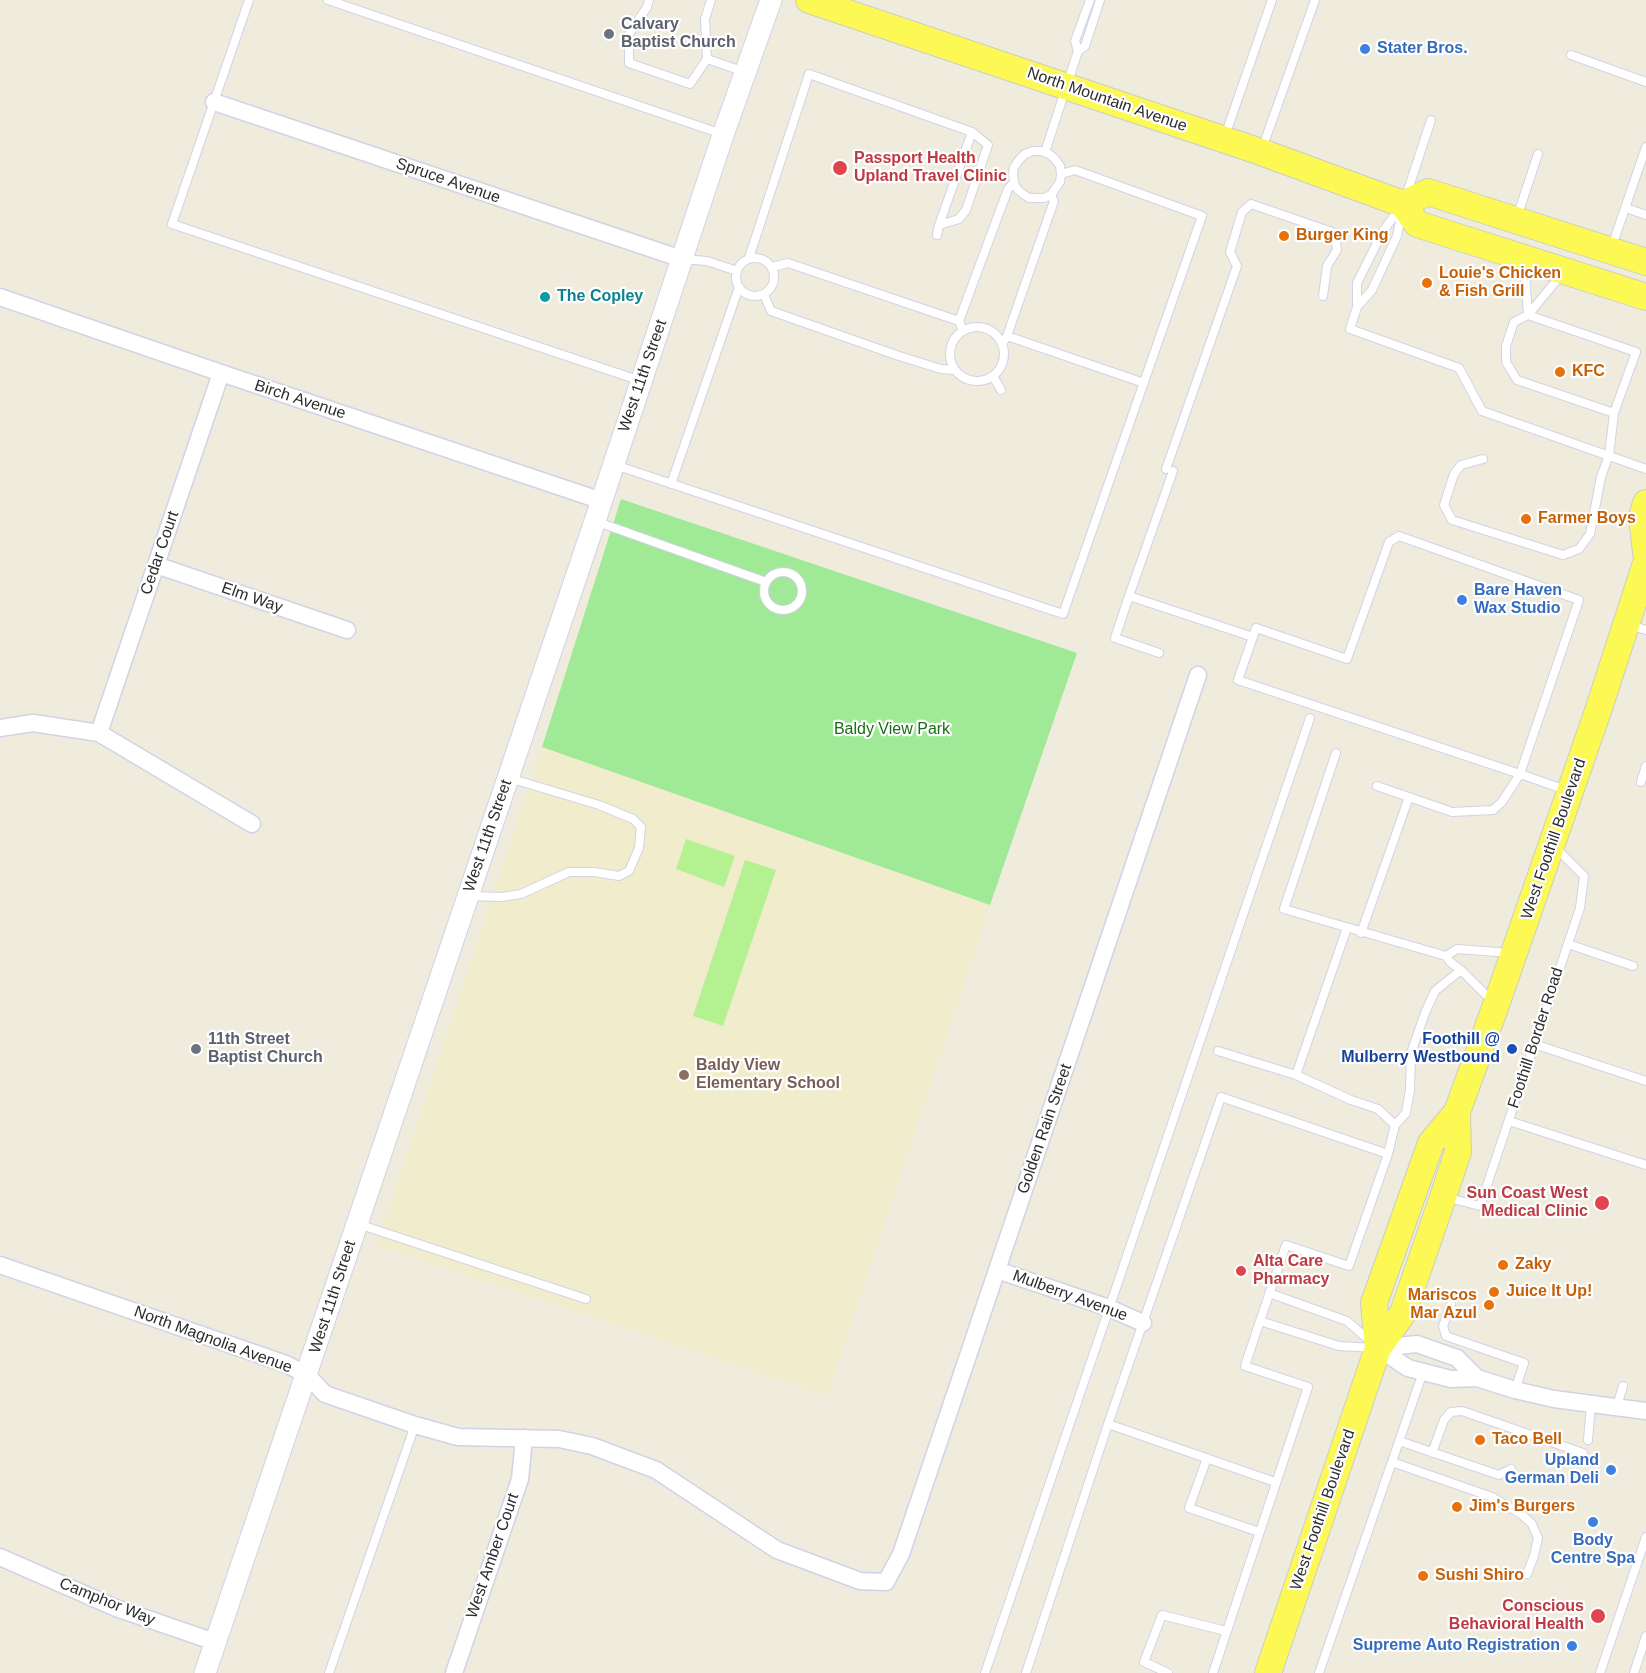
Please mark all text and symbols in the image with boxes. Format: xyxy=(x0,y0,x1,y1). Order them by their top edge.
place label: Calvary Baptist Church xyxy=(621,15,736,53)
marker: Calvary Baptist Church xyxy=(602,27,616,41)
place label: Stater Bros. xyxy=(1377,39,1468,59)
marker: Stater Bros. xyxy=(1358,42,1372,56)
street label: North Mountain Avenue xyxy=(1025,64,1189,136)
place label: Passport Health Upland Travel Clinic xyxy=(854,149,1007,187)
street label: Spruce Avenue xyxy=(393,154,503,208)
marker: Passport Health Upland Travel Clinic xyxy=(831,159,849,177)
place label: Burger King xyxy=(1296,226,1388,246)
marker: Burger King xyxy=(1277,229,1291,243)
place label: Louie's Chicken & Fish Grill xyxy=(1439,264,1561,302)
marker: Louie's Chicken & Fish Grill xyxy=(1420,276,1434,290)
place label: The Copley xyxy=(557,287,643,307)
marker: The Copley xyxy=(538,290,552,304)
street label: West 11th Street xyxy=(615,317,671,435)
place label: KFC xyxy=(1572,362,1605,382)
marker: KFC xyxy=(1553,365,1567,379)
street label: Birch Avenue xyxy=(252,376,348,424)
street label: Cedar Court xyxy=(137,509,183,597)
place label: Farmer Boys xyxy=(1538,509,1636,529)
marker: Farmer Boys xyxy=(1519,512,1533,526)
street label: Elm Way xyxy=(219,579,285,617)
place label: Bare Haven Wax Studio xyxy=(1474,581,1562,619)
marker: Bare Haven Wax Studio xyxy=(1455,593,1469,607)
park label: Baldy View Park xyxy=(834,720,950,740)
street label: West Foothill Boulevard xyxy=(1517,756,1591,922)
street label: West 11th Street xyxy=(460,777,516,895)
street label: Foothill Border Road xyxy=(1504,965,1568,1111)
place label: 11th Street Baptist Church xyxy=(208,1030,323,1068)
place label: Foothill @ Mulberry Westbound xyxy=(1341,1030,1500,1068)
marker: 11th Street Baptist Church xyxy=(189,1042,203,1056)
marker: Foothill @ Mulberry Westbound xyxy=(1505,1042,1519,1056)
place label: Baldy View Elementary School xyxy=(696,1056,840,1094)
street label: Golden Rain Street xyxy=(1014,1062,1076,1196)
marker: Baldy View Elementary School xyxy=(677,1068,691,1082)
place label: Sun Coast West Medical Clinic xyxy=(1466,1184,1588,1222)
marker: Sun Coast West Medical Clinic xyxy=(1593,1194,1611,1212)
street label: West 11th Street xyxy=(306,1238,360,1356)
place label: Alta Care Pharmacy xyxy=(1253,1252,1329,1290)
place label: Zaky xyxy=(1515,1255,1551,1275)
marker: Zaky xyxy=(1496,1258,1510,1272)
marker: Alta Care Pharmacy xyxy=(1234,1264,1248,1278)
street label: Mulberry Avenue xyxy=(1010,1266,1130,1326)
place label: Juice It Up! xyxy=(1506,1282,1592,1302)
marker: Juice It Up! xyxy=(1487,1285,1501,1299)
place label: Mariscos Mar Azul xyxy=(1408,1286,1477,1324)
marker: Mariscos Mar Azul xyxy=(1482,1298,1496,1312)
street label: North Magnolia Avenue xyxy=(131,1302,295,1378)
street label: West Foothill Boulevard xyxy=(1286,1427,1360,1593)
place label: Taco Bell xyxy=(1492,1430,1562,1450)
marker: Taco Bell xyxy=(1473,1433,1487,1447)
place label: Upland German Deli xyxy=(1505,1451,1599,1489)
marker: Upland German Deli xyxy=(1604,1463,1618,1477)
street label: West Amber Court xyxy=(463,1491,523,1621)
place label: Jim's Burgers xyxy=(1469,1497,1575,1517)
marker: Jim's Burgers xyxy=(1450,1500,1464,1514)
marker: Body Centre Spa xyxy=(1586,1515,1600,1529)
place label: Body Centre Spa xyxy=(1551,1531,1635,1569)
place label: Sushi Shiro xyxy=(1435,1566,1524,1586)
marker: Sushi Shiro xyxy=(1416,1569,1430,1583)
street label: Camphor Way xyxy=(56,1574,158,1630)
place label: Conscious Behavioral Health xyxy=(1449,1597,1584,1635)
marker: Conscious Behavioral Health xyxy=(1589,1607,1607,1625)
place label: Supreme Auto Registration xyxy=(1353,1636,1560,1656)
marker: Supreme Auto Registration xyxy=(1565,1639,1579,1653)

